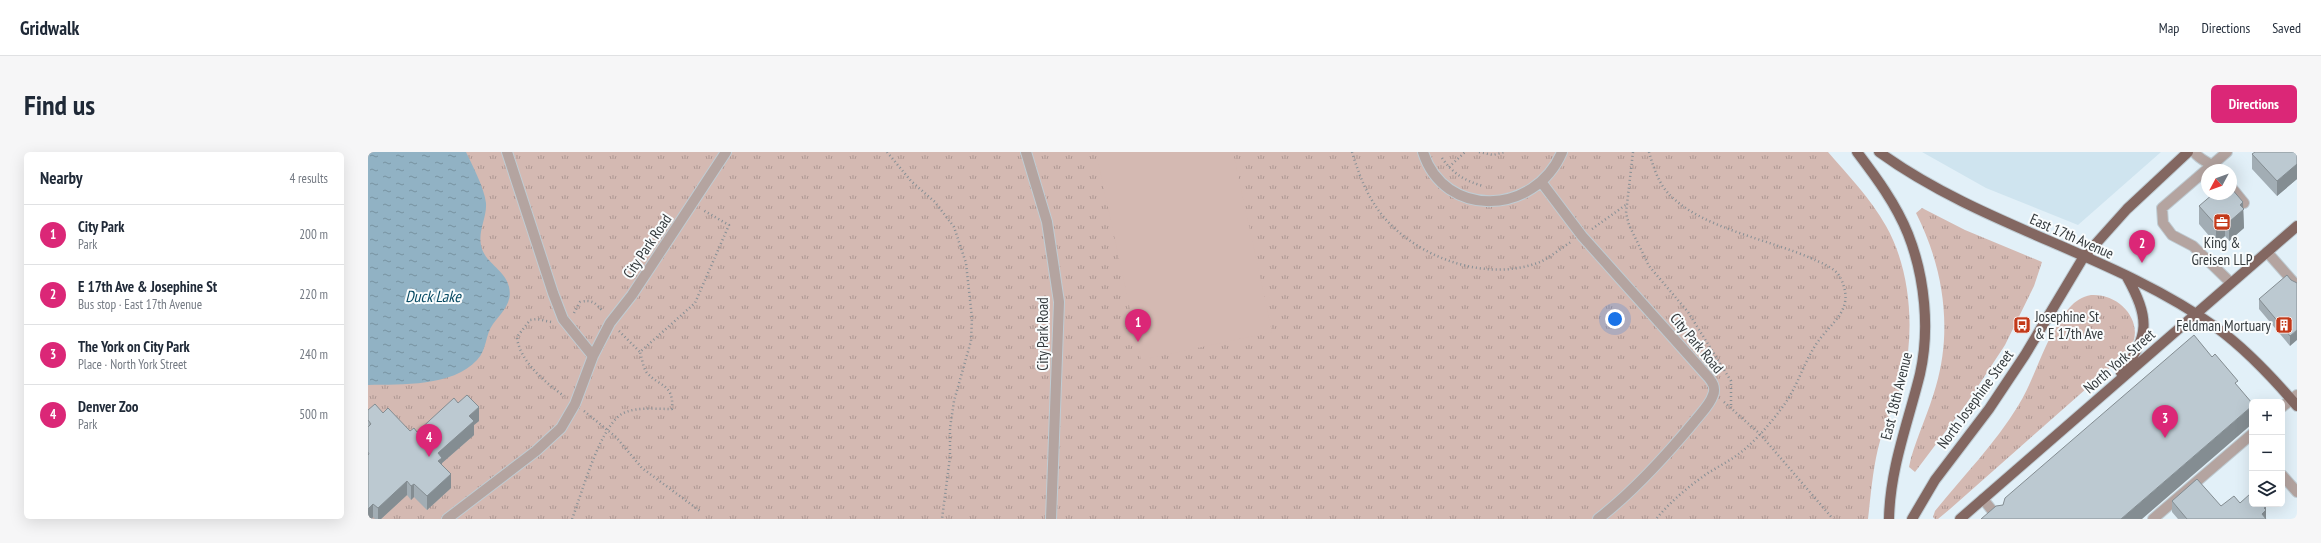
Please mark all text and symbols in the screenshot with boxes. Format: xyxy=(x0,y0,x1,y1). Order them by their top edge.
text: Gridwalk xyxy=(20,16,79,40)
text: Map xyxy=(2159,19,2179,37)
text: Directions xyxy=(2201,19,2250,37)
text: Saved xyxy=(2272,19,2301,37)
button: Directions xyxy=(2211,85,2297,123)
text: Find us xyxy=(24,86,95,123)
north arrow xyxy=(2201,164,2237,200)
text: Nearby xyxy=(40,167,83,189)
text: 4 results xyxy=(289,170,328,187)
street label: East 17th Avenue xyxy=(2027,209,2117,263)
street label: City Park Road xyxy=(619,210,675,282)
office icon: King & Greisen LLP xyxy=(2212,212,2232,232)
text: City Park xyxy=(78,217,125,236)
text: 1 xyxy=(50,226,56,243)
text: 200 m xyxy=(299,226,328,243)
pin: 2 xyxy=(2129,230,2155,263)
place label: King & Greisen LLP xyxy=(2191,233,2253,269)
text: Park xyxy=(78,236,97,253)
text: E 17th Ave & Josephine St xyxy=(78,277,217,296)
text: 2 xyxy=(50,286,56,303)
text: 220 m xyxy=(299,286,328,303)
water label: Duck Lake xyxy=(405,286,462,306)
text: Bus stop · East 17th Avenue xyxy=(78,296,202,313)
street label: City Park Road xyxy=(1033,297,1052,371)
place label: Josephine St & E 17th Ave xyxy=(2034,307,2103,343)
pin: 1 xyxy=(1125,309,1151,342)
your location xyxy=(1605,309,1625,329)
street label: City Park Road xyxy=(1666,309,1728,377)
bus stop icon: Josephine St & E 17th Ave xyxy=(2012,315,2032,335)
building icon: Feldman Mortuary xyxy=(2274,315,2294,335)
place label: Feldman Mortuary xyxy=(2176,316,2271,335)
street label: North York Street xyxy=(2079,325,2159,397)
text: The York on City Park xyxy=(78,337,190,356)
text: 3 xyxy=(50,346,56,363)
text: 240 m xyxy=(299,346,328,363)
street label: North Josephine Street xyxy=(1933,346,2017,452)
street label: East 18th Avenue xyxy=(1876,350,1916,442)
text: Place · North York Street xyxy=(78,356,187,373)
text: Denver Zoo xyxy=(78,397,139,416)
map controls xyxy=(2249,399,2285,507)
button: + xyxy=(2249,399,2285,435)
pin: 3 xyxy=(2152,405,2178,438)
text: 4 xyxy=(50,406,56,423)
text: 500 m xyxy=(299,406,328,423)
text: Park xyxy=(78,416,97,433)
pin: 4 xyxy=(416,424,442,457)
button: − xyxy=(2249,435,2285,471)
button: layers xyxy=(2249,471,2285,507)

